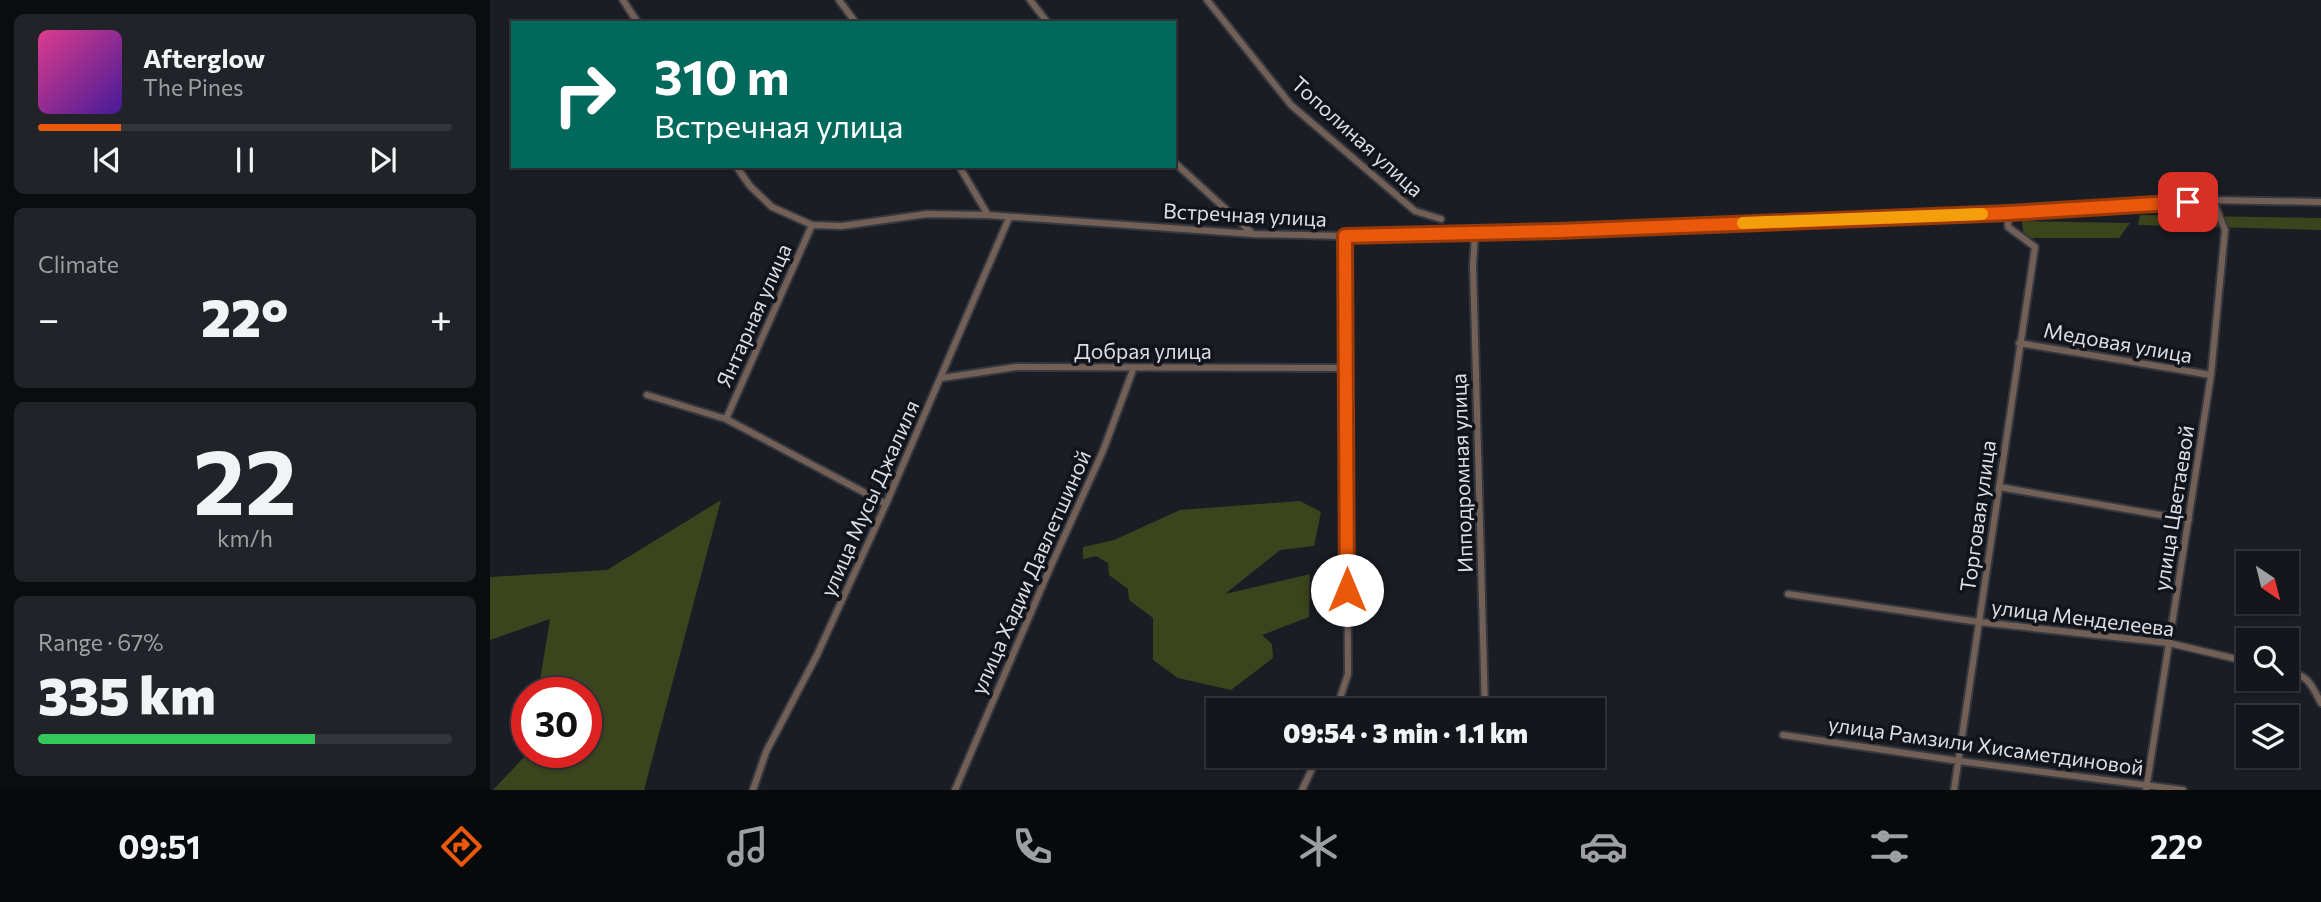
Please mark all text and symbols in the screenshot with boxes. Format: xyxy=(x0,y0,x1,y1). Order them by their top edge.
text: Afterglow xyxy=(143,42,265,73)
text: 310 m xyxy=(654,45,789,105)
icon: right xyxy=(539,49,630,140)
street label: Тополиная улица xyxy=(1287,70,1429,202)
text: The Pines xyxy=(143,73,244,101)
text: Встречная улица xyxy=(654,105,903,145)
icon: previous xyxy=(88,141,126,179)
icon: pause xyxy=(226,141,264,179)
icon: next xyxy=(364,141,402,179)
pin xyxy=(2158,172,2218,232)
icon: arrive xyxy=(2169,183,2207,221)
street label: Встречная улица xyxy=(1163,197,1327,231)
street label: Янтарная улица xyxy=(710,239,796,391)
text: Climate xyxy=(38,250,119,278)
text: 22° xyxy=(201,284,288,348)
text: − xyxy=(38,294,60,341)
text: + xyxy=(430,294,452,341)
street label: Медовая улица xyxy=(2042,317,2194,367)
street label: Добрая улица xyxy=(1074,338,1212,363)
street label: Ипподромная улица xyxy=(1445,373,1477,573)
street label: улица Мусы Джалиля xyxy=(814,396,924,600)
text: 22 xyxy=(193,422,297,534)
street label: улица Цветаевой xyxy=(2148,423,2198,593)
street label: Торговая улица xyxy=(1954,439,2000,593)
street label: улица Хадии Давлетшиной xyxy=(965,446,1095,698)
text: km/h xyxy=(217,524,273,552)
north arrow xyxy=(2236,551,2300,614)
map controls xyxy=(2236,551,2299,768)
position arrow xyxy=(1310,553,1384,627)
street label: улица Менделеева xyxy=(1990,593,2176,641)
text: Range · 67% xyxy=(38,628,163,656)
button: search xyxy=(2236,628,2299,691)
text: 335 km xyxy=(38,662,216,726)
speed limit sign: 30 xyxy=(511,677,602,768)
button: layers xyxy=(2236,705,2299,768)
street label: улица Рамзили Хисаметдиновой xyxy=(1827,710,2145,780)
text: 09:54 · 3 min · 1.1 km xyxy=(1283,717,1528,748)
icon: directions xyxy=(437,822,486,871)
icon: music xyxy=(723,822,772,871)
icon: phone xyxy=(1008,822,1057,871)
icon: climate xyxy=(1294,822,1343,871)
icon: car xyxy=(1579,822,1628,871)
icon: filters xyxy=(1865,822,1914,871)
text: 09:51 xyxy=(118,826,201,866)
text: 22° xyxy=(2150,826,2203,866)

